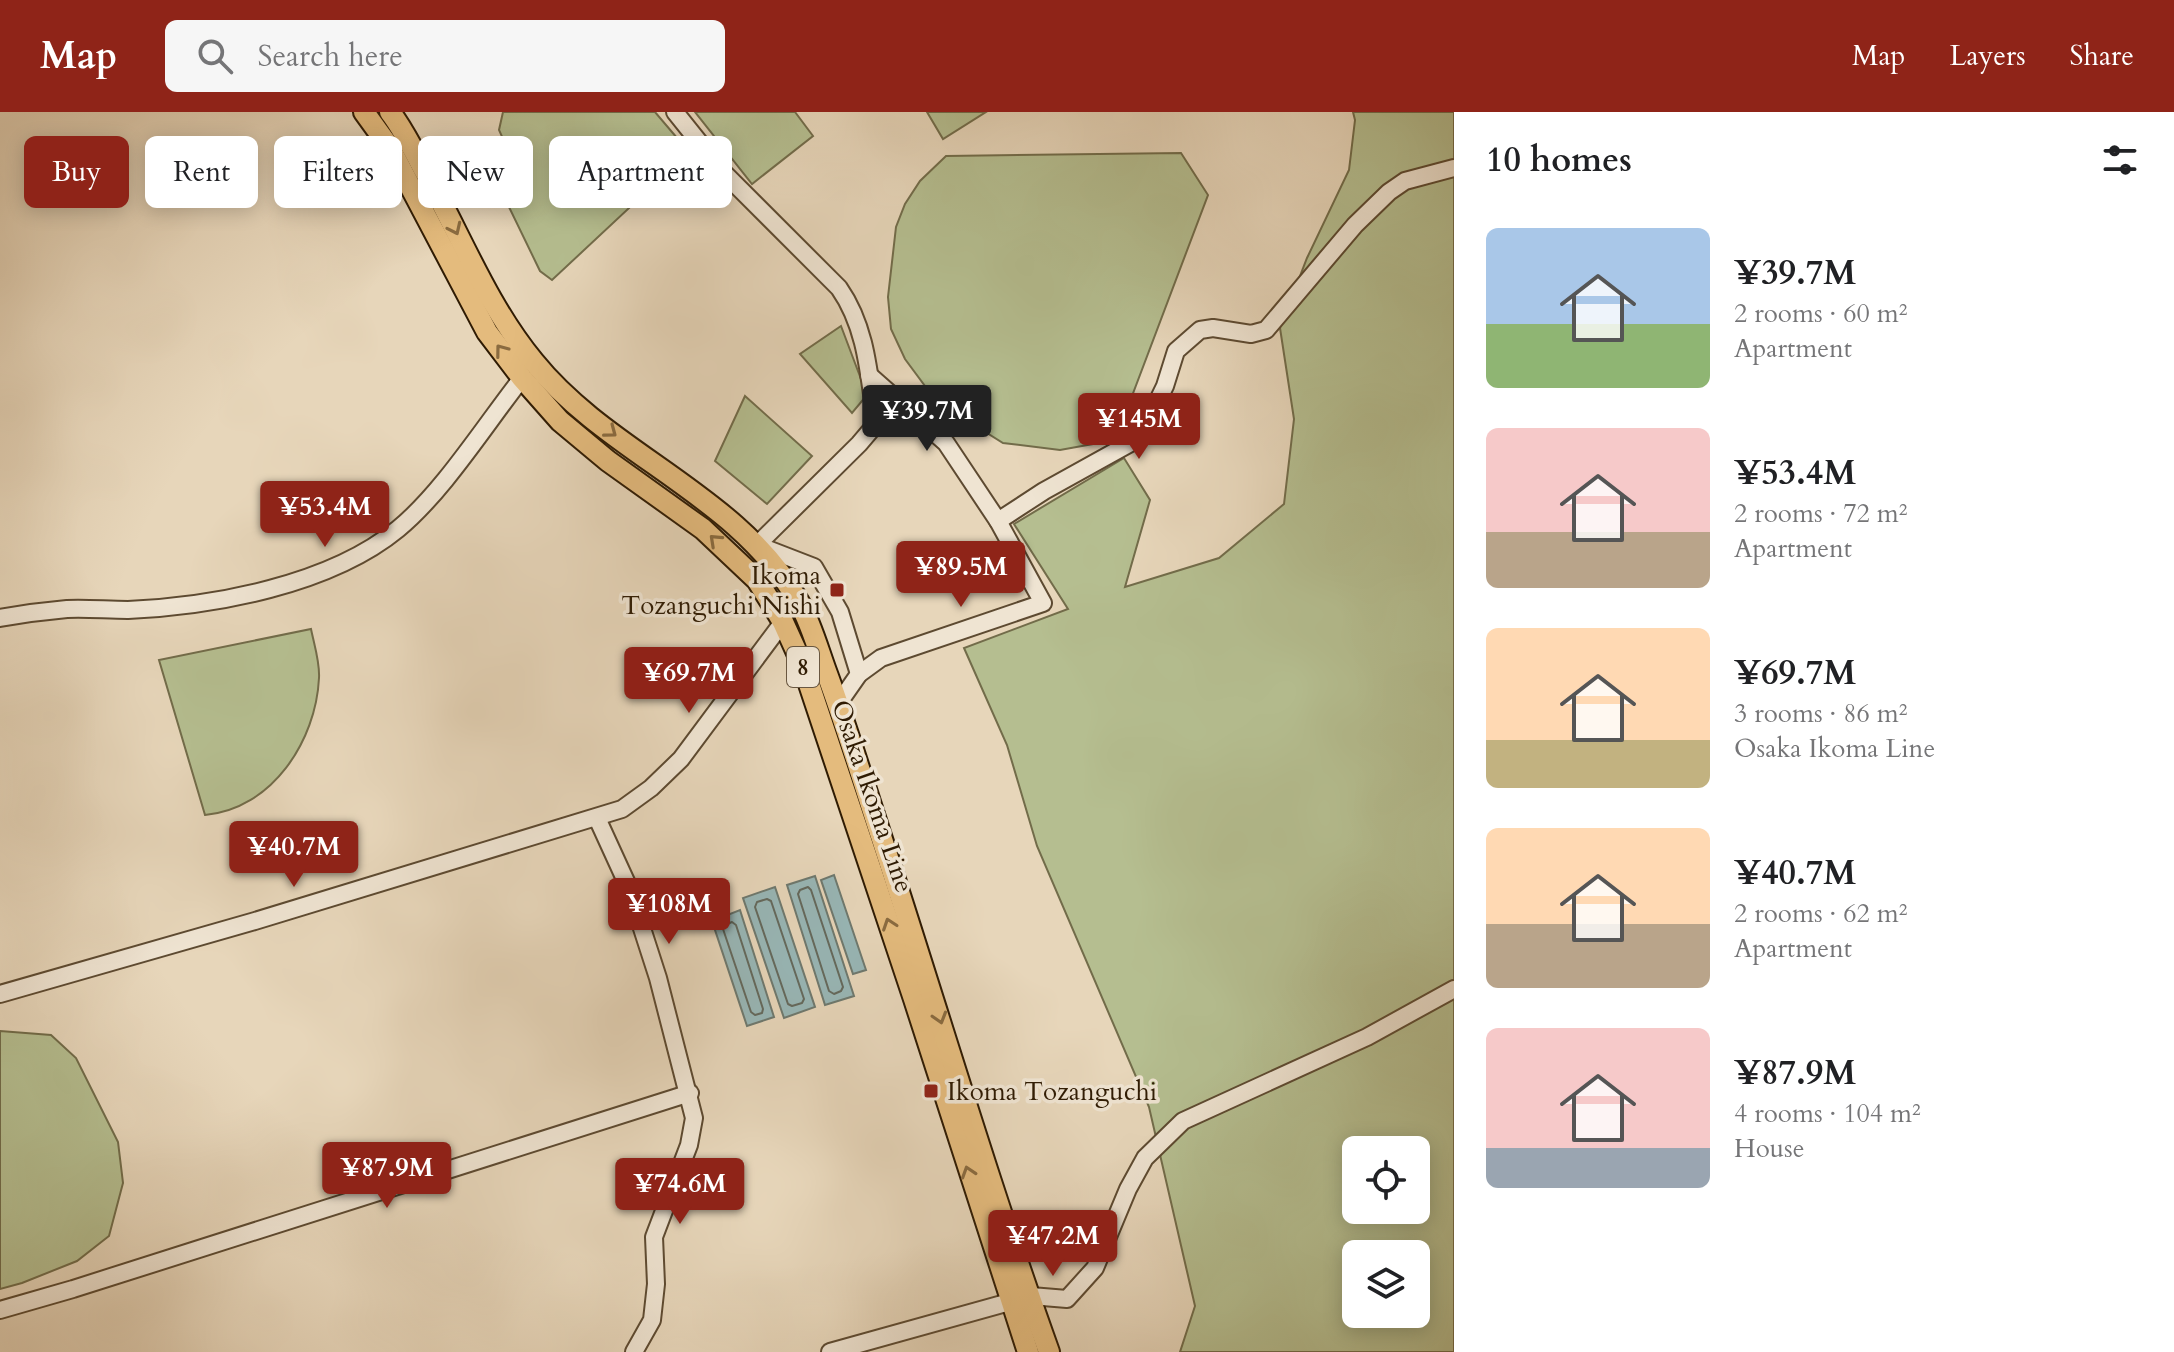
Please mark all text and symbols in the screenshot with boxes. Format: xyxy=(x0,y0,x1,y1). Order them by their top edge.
search box xyxy=(165,20,725,92)
text: Map xyxy=(40,30,117,82)
icon: search xyxy=(193,34,237,78)
text: Search here xyxy=(257,36,403,77)
text: Map xyxy=(1852,37,1905,75)
text: Layers xyxy=(1949,37,2026,75)
text: Share xyxy=(2070,37,2134,75)
chip: Buy xyxy=(24,136,129,208)
chip: Rent xyxy=(145,136,258,208)
chip: Filters xyxy=(274,136,402,208)
chip: New xyxy=(418,136,533,208)
chip: Apartment xyxy=(549,136,732,208)
text: 10 homes xyxy=(1486,137,1632,183)
icon: filters xyxy=(2098,138,2142,182)
one-way arrow xyxy=(445,221,461,235)
text: ¥39.7M xyxy=(1734,250,1856,296)
icon: home xyxy=(1550,260,1646,356)
text: 2 rooms · 60 m² xyxy=(1734,296,1907,331)
text: Apartment xyxy=(1734,331,1852,366)
one-way arrow xyxy=(496,344,510,358)
pin: ¥39.7M xyxy=(862,385,992,453)
text: ¥39.7M xyxy=(880,393,974,428)
pin: ¥145M xyxy=(1083,393,1195,461)
text: ¥145M xyxy=(1096,401,1182,436)
one-way arrow xyxy=(602,422,617,437)
text: ¥53.4M xyxy=(1734,450,1856,496)
icon: home xyxy=(1550,460,1646,556)
pin: ¥53.4M xyxy=(260,481,390,549)
text: ¥53.4M xyxy=(278,489,372,524)
text: 2 rooms · 72 m² xyxy=(1734,496,1907,531)
text: Apartment xyxy=(1734,531,1852,566)
one-way arrow xyxy=(710,534,724,549)
pin: ¥89.5M xyxy=(896,541,1026,609)
text: ¥89.5M xyxy=(914,549,1008,584)
place label: Ikoma Tozanguchi Nishi xyxy=(621,558,821,623)
marker: Ikoma Tozanguchi Nishi xyxy=(828,581,846,599)
pin: ¥69.7M xyxy=(624,647,754,715)
road number: 8 xyxy=(787,647,819,687)
text: ¥69.7M xyxy=(1734,650,1856,696)
text: ¥69.7M xyxy=(642,655,736,690)
icon: home xyxy=(1550,660,1646,756)
street label: Osaka Ikoma Line xyxy=(823,695,922,897)
text: 3 rooms · 86 m² xyxy=(1734,696,1907,731)
text: Osaka Ikoma Line xyxy=(1734,731,1935,766)
pin: ¥40.7M xyxy=(229,821,359,889)
text: ¥40.7M xyxy=(247,829,341,864)
text: ¥40.7M xyxy=(1734,850,1856,896)
icon: home xyxy=(1550,860,1646,956)
pin: ¥108M xyxy=(613,878,725,946)
text: ¥108M xyxy=(626,886,712,921)
text: 2 rooms · 62 m² xyxy=(1734,896,1907,931)
one-way arrow xyxy=(882,918,898,932)
text: Apartment xyxy=(1734,931,1852,966)
one-way arrow xyxy=(931,1010,947,1024)
text: ¥87.9M xyxy=(1734,1050,1856,1096)
icon: home xyxy=(1550,1060,1646,1156)
place label: Ikoma Tozanguchi xyxy=(947,1074,1157,1109)
marker: Ikoma Tozanguchi xyxy=(922,1082,940,1100)
text: 4 rooms · 104 m² xyxy=(1734,1096,1921,1131)
text: House xyxy=(1734,1131,1805,1166)
map controls xyxy=(1342,1136,1430,1328)
button: locate xyxy=(1342,1136,1430,1224)
pin: ¥87.9M xyxy=(322,1142,452,1210)
text: ¥87.9M xyxy=(340,1150,434,1185)
pin: ¥74.6M xyxy=(615,1158,745,1226)
one-way arrow xyxy=(961,1165,977,1179)
text: ¥74.6M xyxy=(633,1166,727,1201)
pin: ¥47.2M xyxy=(988,1210,1118,1278)
text: ¥47.2M xyxy=(1006,1218,1100,1253)
button: layers xyxy=(1342,1240,1430,1328)

